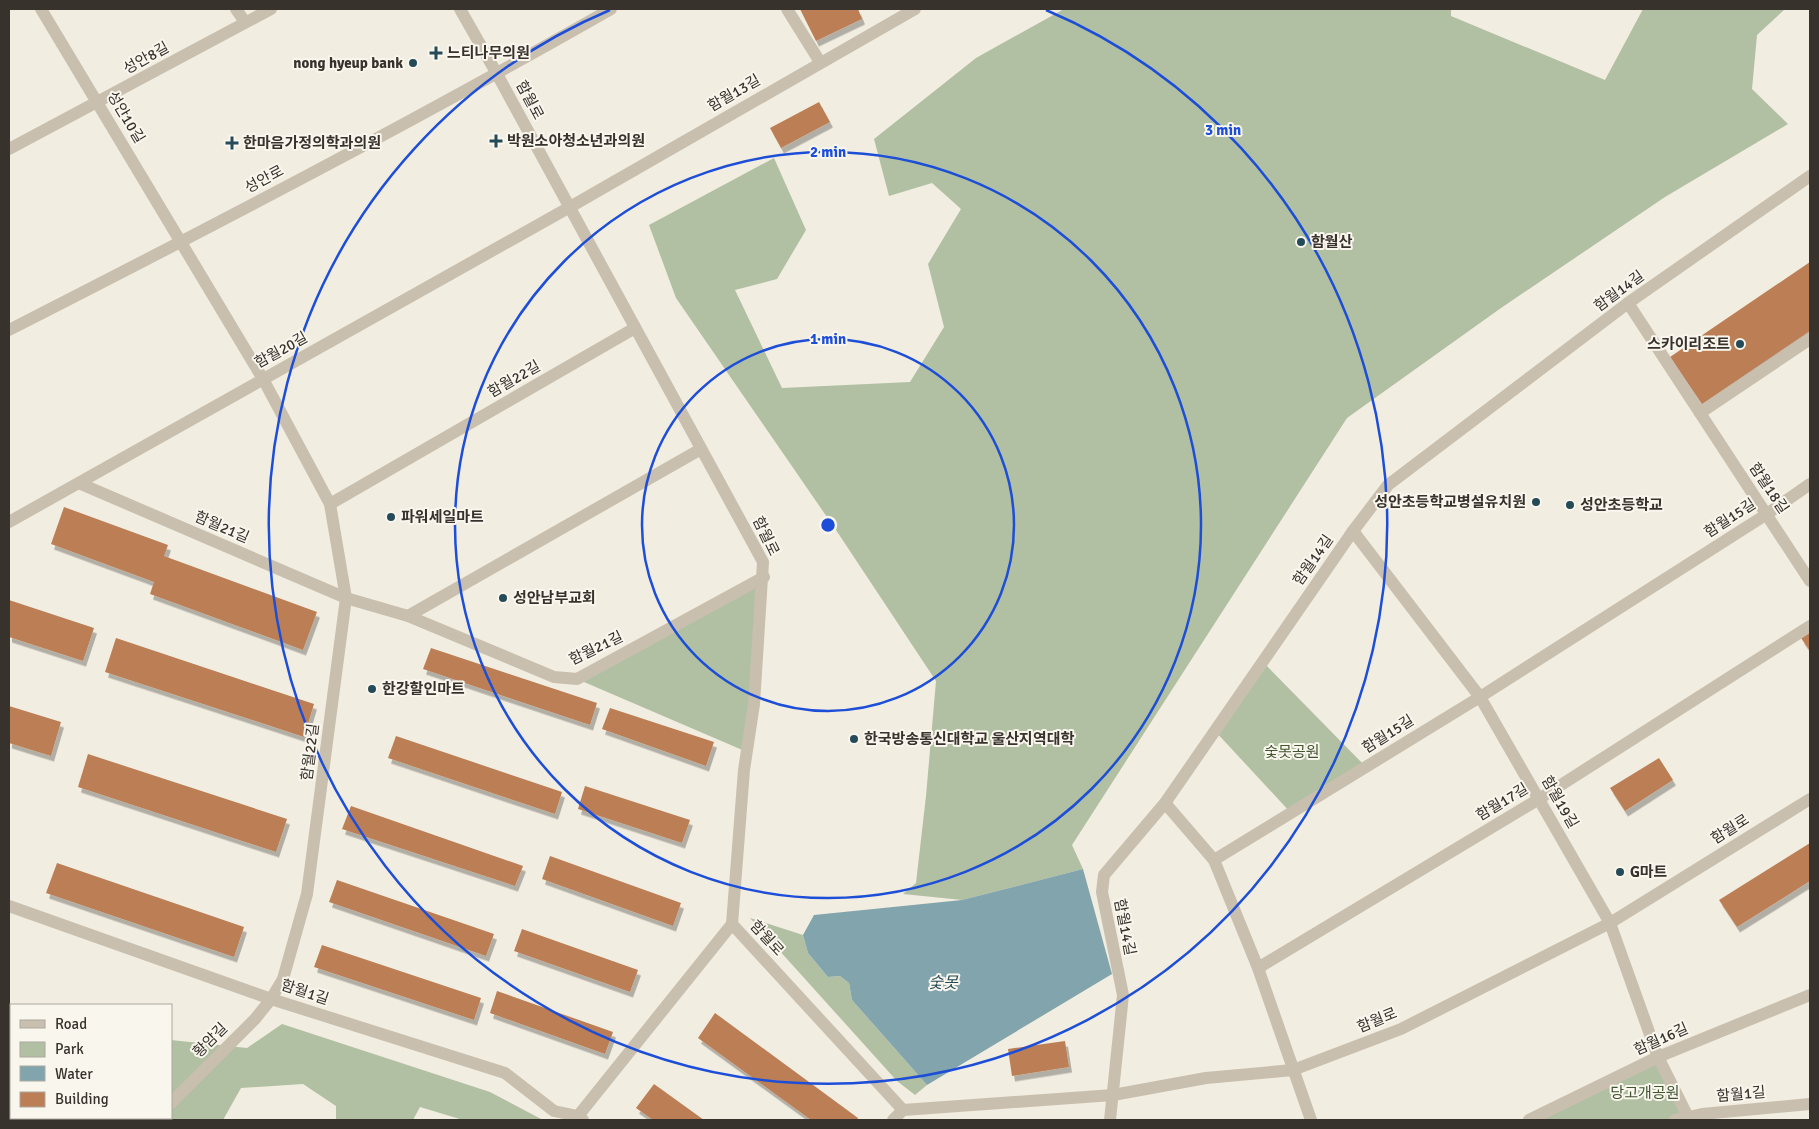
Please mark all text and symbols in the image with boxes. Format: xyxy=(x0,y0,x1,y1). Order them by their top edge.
street label: 성안8길 xyxy=(120,38,172,78)
place label: 느티나무의원 xyxy=(447,44,530,62)
marker: 느티나무의원 xyxy=(429,46,443,60)
place label: nong hyeup bank xyxy=(293,54,403,72)
marker: nong hyeup bank xyxy=(407,57,419,69)
street label: 함월13길 xyxy=(705,71,763,115)
street label: 함월로 xyxy=(512,77,548,123)
street label: 성안10길 xyxy=(103,88,149,146)
text: 3 min xyxy=(1205,121,1241,139)
place label: 박원소아청소년과의원 xyxy=(507,132,645,150)
place label: 한마음가정의학과의원 xyxy=(243,134,381,152)
marker: 박원소아청소년과의원 xyxy=(489,134,503,148)
marker: 한마음가정의학과의원 xyxy=(225,136,239,150)
text: 2 min xyxy=(810,143,846,161)
street label: 성안로 xyxy=(241,161,287,197)
place label: 함월산 xyxy=(1311,233,1353,251)
marker: 함월산 xyxy=(1295,236,1307,248)
street label: 함월14길 xyxy=(1590,267,1648,315)
street label: 함월20길 xyxy=(251,328,311,372)
text: 1 min xyxy=(810,330,846,348)
place label: 스카이리조트 xyxy=(1647,335,1730,353)
marker: 스카이리조트 xyxy=(1734,338,1746,350)
street label: 함월22길 xyxy=(485,357,543,401)
street label: 함월18길 xyxy=(1745,459,1793,517)
place label: 성안초등학교병설유치원 xyxy=(1374,493,1526,511)
street label: 함월15길 xyxy=(1701,495,1759,541)
marker: 성안초등학교병설유치원 xyxy=(1530,496,1542,508)
place label: 성안초등학교 xyxy=(1580,496,1663,514)
marker: 성안초등학교 xyxy=(1564,499,1576,511)
street label: 함월21길 xyxy=(192,507,252,547)
place label: 파워세일마트 xyxy=(401,508,484,526)
marker: 파워세일마트 xyxy=(385,511,397,523)
street label: 함월로 xyxy=(749,513,783,559)
centre of rings xyxy=(819,516,837,534)
street label: 함월14길 xyxy=(1289,531,1337,589)
place label: 성안남부교회 xyxy=(513,589,596,607)
marker: 성안남부교회 xyxy=(497,592,509,604)
street label: 함월21길 xyxy=(566,627,626,669)
place label: 한강할인마트 xyxy=(382,680,465,698)
marker: 한강할인마트 xyxy=(366,683,378,695)
street label: 함월15길 xyxy=(1359,711,1417,757)
street label: 함월22길 xyxy=(298,722,322,782)
place label: 한국방송통신대학교 울산지역대학 xyxy=(864,730,1075,748)
marker: 한국방송통신대학교 울산지역대학 xyxy=(848,733,860,745)
park label: 숯못공원 xyxy=(1264,743,1320,761)
street label: 함월19길 xyxy=(1538,773,1582,831)
street label: 함월17길 xyxy=(1473,779,1531,825)
street label: 함월로 xyxy=(1708,810,1752,848)
place label: G마트 xyxy=(1630,863,1668,881)
marker: G마트 xyxy=(1614,866,1626,878)
street label: 함월14길 xyxy=(1111,897,1139,957)
street label: 함월로 xyxy=(746,917,788,959)
water label: 숯못 xyxy=(928,973,959,993)
street label: 함월1길 xyxy=(279,976,331,1008)
legend xyxy=(10,1004,172,1119)
street label: 함월로 xyxy=(1354,1004,1400,1036)
text: Road xyxy=(55,1015,87,1033)
street label: 황암길 xyxy=(189,1019,231,1061)
street label: 함월16길 xyxy=(1631,1019,1691,1059)
text: Park xyxy=(55,1040,84,1058)
text: Water xyxy=(55,1065,93,1083)
street label: 함월1길 xyxy=(1716,1083,1766,1105)
park label: 당고개공원 xyxy=(1610,1084,1680,1102)
text: Building xyxy=(55,1090,109,1108)

